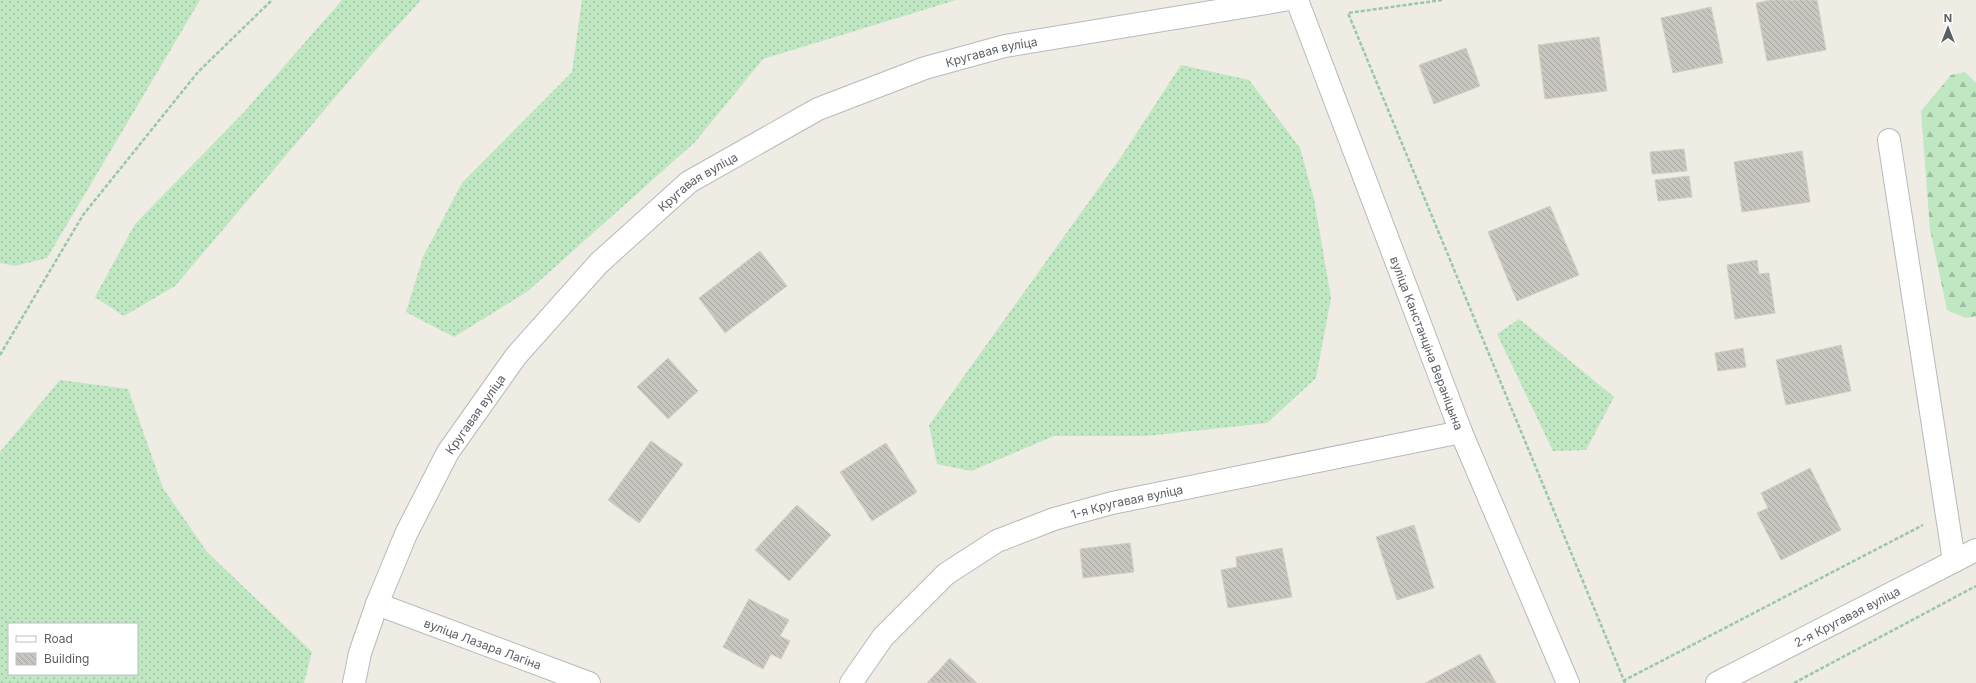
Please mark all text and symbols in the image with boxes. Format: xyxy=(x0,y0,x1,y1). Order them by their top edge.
north arrow xyxy=(1928,8,1968,48)
text: N xyxy=(1944,11,1952,25)
street label: Кругавая вуліца xyxy=(944,33,1038,70)
street label: Кругавая вуліца xyxy=(654,149,740,214)
street label: вуліца Канстанціна Вераніцына xyxy=(1387,254,1467,432)
street label: Кругавая вуліца xyxy=(442,371,508,457)
street label: 1-я Кругавая вуліца xyxy=(1069,481,1184,522)
street label: 2-я Кругавая вуліца xyxy=(1791,583,1902,650)
street label: вуліца Лазара Лагіна xyxy=(422,615,544,672)
legend xyxy=(8,623,138,675)
text: Road xyxy=(44,631,73,646)
text: Building xyxy=(44,651,89,666)

